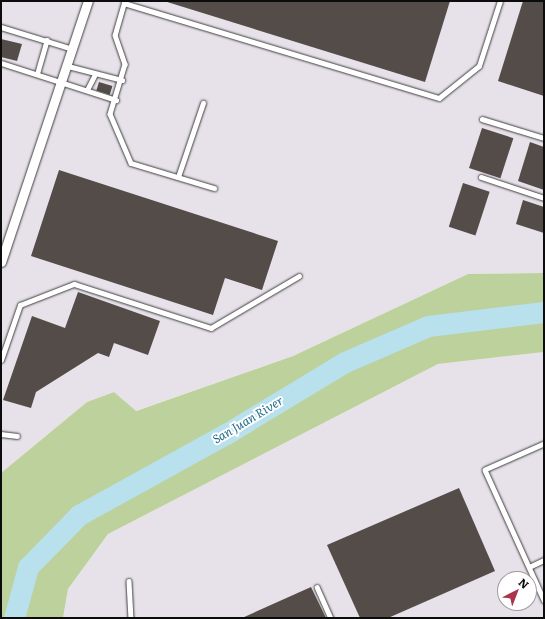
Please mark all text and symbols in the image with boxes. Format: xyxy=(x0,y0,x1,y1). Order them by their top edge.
water label: San Juan River xyxy=(210,393,286,447)
north arrow xyxy=(497,571,537,611)
text: N xyxy=(516,574,533,592)

